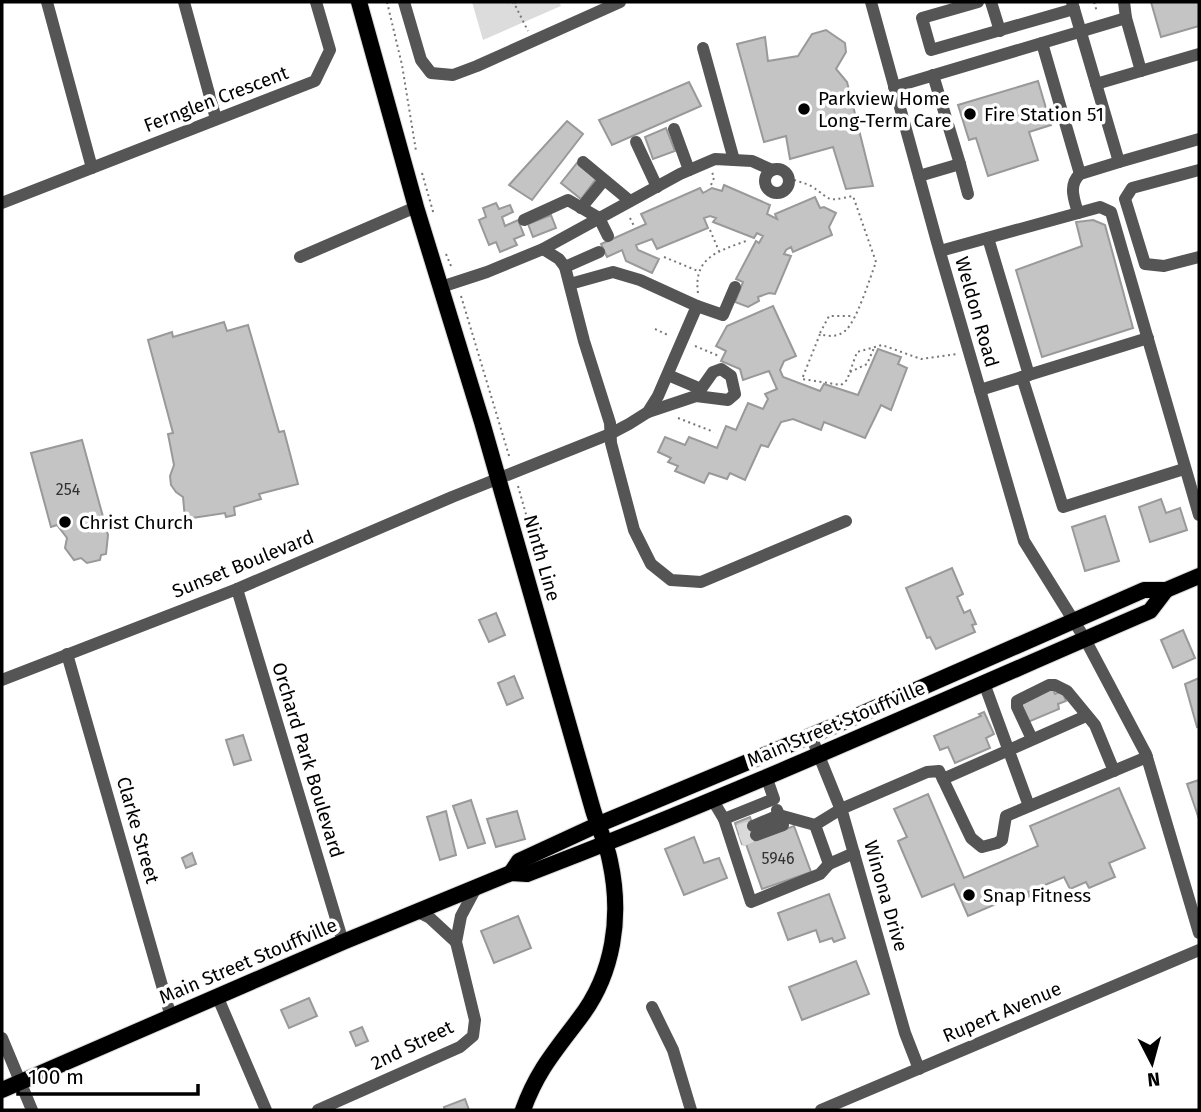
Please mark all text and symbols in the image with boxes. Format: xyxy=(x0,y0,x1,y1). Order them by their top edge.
street label: Fernglen Crescent xyxy=(141,61,292,137)
place label: Parkview Home Long-Term Care xyxy=(818,87,951,132)
marker: Parkview Home Long-Term Care xyxy=(796,101,812,117)
place label: Fire Station 51 xyxy=(984,103,1104,126)
marker: Fire Station 51 xyxy=(962,106,978,122)
street label: Weldon Road xyxy=(950,254,1004,370)
house number: 254 xyxy=(56,480,81,499)
place label: Christ Church xyxy=(79,511,194,534)
street label: Ninth Line xyxy=(519,512,565,604)
marker: Christ Church xyxy=(57,514,73,530)
street label: Sunset Boulevard xyxy=(169,525,317,603)
street label: Orchard Park Boulevard xyxy=(267,660,349,860)
street label: Main Street Stouffville xyxy=(744,676,928,772)
street label: Clarke Street xyxy=(112,774,164,886)
street label: Winona Drive xyxy=(859,838,913,954)
house number: 5946 xyxy=(761,849,795,868)
place label: Snap Fitness xyxy=(983,884,1091,907)
marker: Snap Fitness xyxy=(961,887,977,903)
street label: Main Street Stouffville xyxy=(156,913,340,1009)
street label: Rupert Avenue xyxy=(939,977,1065,1047)
street label: 2nd Street xyxy=(367,1015,457,1075)
north arrow xyxy=(1117,1028,1187,1098)
scale bar xyxy=(18,1052,198,1096)
text: 100 m xyxy=(28,1064,84,1090)
text: N xyxy=(1146,1067,1161,1092)

